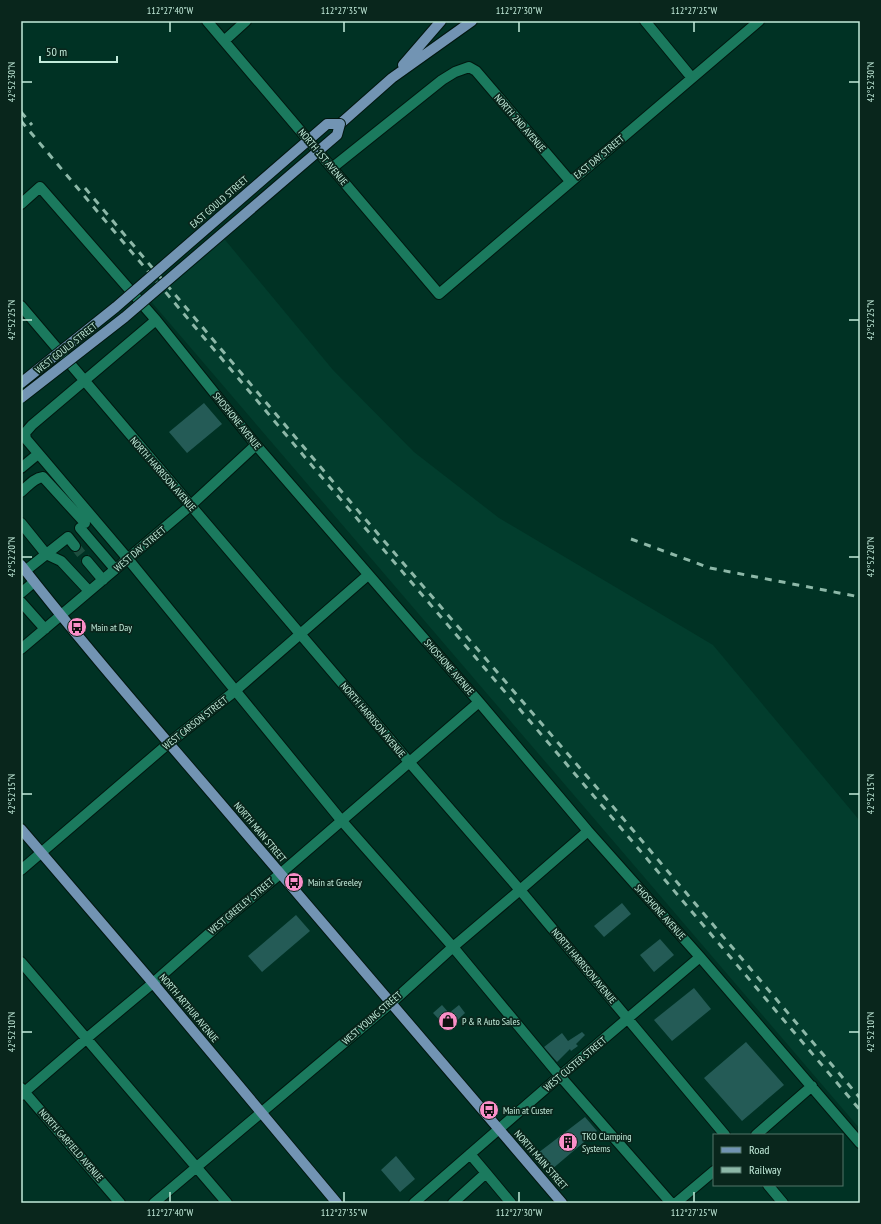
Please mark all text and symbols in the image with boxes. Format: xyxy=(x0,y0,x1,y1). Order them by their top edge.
text: 112°27'40"W xyxy=(147,4,194,17)
text: 112°27'35"W xyxy=(321,4,368,17)
text: 112°27'30"W xyxy=(496,4,543,17)
text: 112°27'25"W xyxy=(671,4,718,17)
scale bar xyxy=(40,38,117,64)
text: 50 m xyxy=(46,44,67,59)
text: 42°52'30"N xyxy=(5,62,18,102)
text: 42°52'30"N xyxy=(864,62,877,102)
street label: NORTH 2ND AVENUE xyxy=(491,91,549,155)
street label: NORTH 1ST AVENUE xyxy=(295,126,351,188)
street label: EAST DAY STREET xyxy=(571,132,627,182)
street label: EAST GOULD STREET xyxy=(187,173,251,231)
text: 42°52'25"N xyxy=(5,300,18,340)
text: 42°52'25"N xyxy=(864,300,877,340)
street label: WEST GOULD STREET xyxy=(32,319,100,376)
street label: SHOSHONE AVENUE xyxy=(210,390,264,452)
street label: NORTH HARRISON AVENUE xyxy=(127,434,199,514)
street label: WEST DAY STREET xyxy=(111,523,169,574)
text: 42°52'20"N xyxy=(5,537,18,577)
text: 42°52'20"N xyxy=(864,537,877,577)
bus stop icon: Main at Day xyxy=(66,616,88,638)
place label: Main at Day xyxy=(91,621,132,634)
street label: SHOSHONE AVENUE xyxy=(421,636,477,698)
street label: NORTH HARRISON AVENUE xyxy=(338,680,408,760)
street label: WEST CARSON STREET xyxy=(160,693,231,753)
text: 42°52'15"N xyxy=(5,774,18,814)
text: 42°52'15"N xyxy=(864,774,877,814)
street label: NORTH MAIN STREET xyxy=(231,799,289,865)
bus stop icon: Main at Greeley xyxy=(283,871,305,893)
street label: WEST GREELEY STREET xyxy=(206,875,277,937)
place label: Main at Greeley xyxy=(308,876,362,889)
street label: SHOSHONE AVENUE xyxy=(632,882,688,942)
street label: NORTH HARRISON AVENUE xyxy=(549,926,619,1006)
street label: NORTH ARTHUR AVENUE xyxy=(156,971,222,1045)
street label: WEST YOUNG STREET xyxy=(339,988,405,1048)
shop icon: P & R Auto Sales xyxy=(437,1010,459,1032)
text: 42°52'10"N xyxy=(5,1012,18,1052)
text: 42°52'10"N xyxy=(864,1012,877,1052)
place label: P & R Auto Sales xyxy=(462,1015,521,1028)
street label: WEST CUSTER STREET xyxy=(541,1034,609,1094)
bus stop icon: Main at Custer xyxy=(478,1099,500,1121)
place label: Main at Custer xyxy=(503,1104,553,1117)
street label: NORTH GARFIELD AVENUE xyxy=(36,1106,106,1184)
street label: NORTH MAIN STREET xyxy=(512,1128,571,1193)
place label: TKO Clamping Systems xyxy=(582,1130,631,1155)
building icon: TKO Clamping Systems xyxy=(557,1131,579,1153)
legend xyxy=(713,1134,843,1186)
text: Road xyxy=(749,1142,769,1157)
text: Railway xyxy=(749,1162,782,1177)
text: 112°27'40"W xyxy=(147,1206,194,1219)
text: 112°27'35"W xyxy=(321,1206,368,1219)
text: 112°27'30"W xyxy=(496,1206,543,1219)
text: 112°27'25"W xyxy=(671,1206,718,1219)

